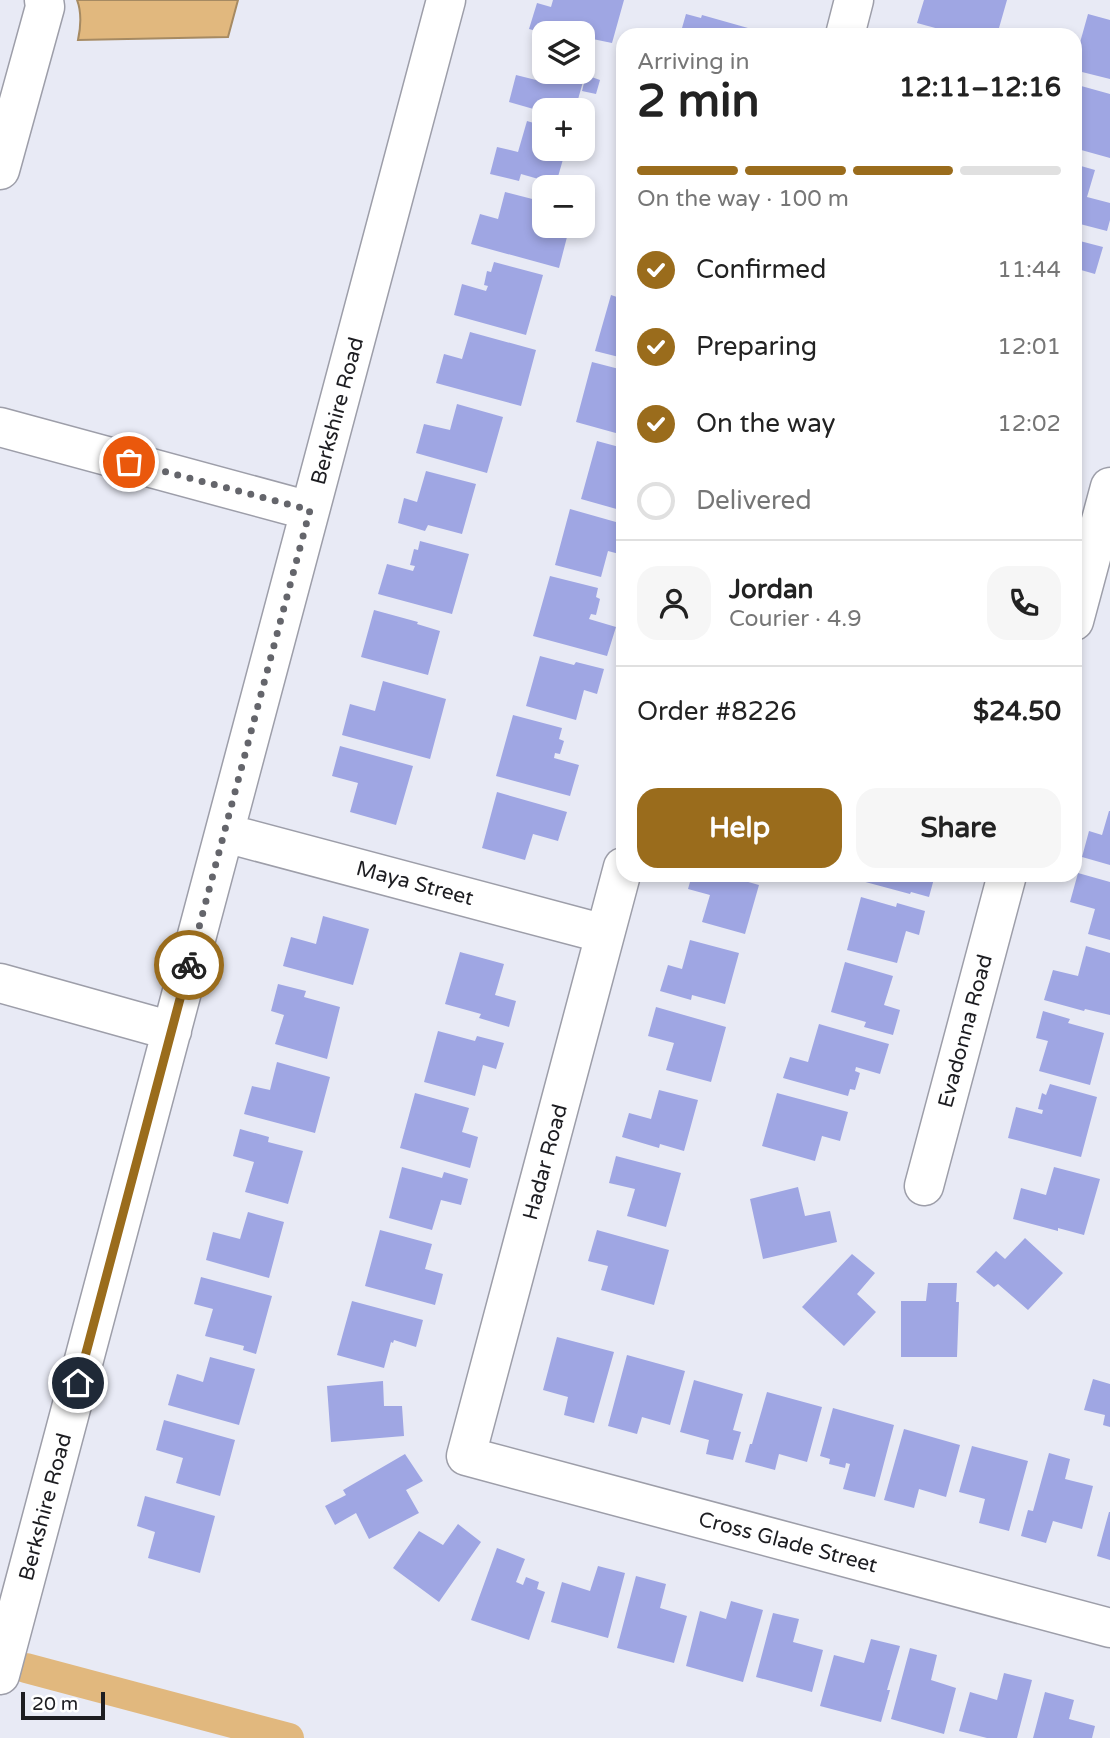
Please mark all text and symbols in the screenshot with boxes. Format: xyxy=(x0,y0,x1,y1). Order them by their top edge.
map controls xyxy=(532,21,595,238)
button: layers xyxy=(532,21,595,84)
text: Arriving in xyxy=(637,48,750,76)
text: 12:11–12:16 xyxy=(899,72,1061,103)
text: 2 min xyxy=(637,74,760,129)
button: + xyxy=(532,98,595,161)
button: − xyxy=(532,175,595,238)
text: On the way · 100 m xyxy=(637,185,849,213)
icon: check xyxy=(637,251,675,289)
text: Confirmed xyxy=(696,254,826,285)
text: 11:44 xyxy=(997,256,1061,284)
icon: check xyxy=(637,328,675,366)
text: Preparing xyxy=(696,331,817,362)
text: 12:01 xyxy=(997,333,1061,361)
street label: Berkshire Road xyxy=(306,335,369,488)
icon: check xyxy=(637,405,675,443)
text: On the way xyxy=(696,408,836,439)
text: 12:02 xyxy=(997,410,1061,438)
pin xyxy=(99,432,159,492)
icon: bag xyxy=(110,443,148,481)
text: Delivered xyxy=(696,485,812,516)
button: person xyxy=(637,566,711,640)
button: phone xyxy=(987,566,1061,640)
text: Jordan xyxy=(729,574,813,605)
text: Courier · 4.9 xyxy=(729,605,862,633)
text: Order #8226 xyxy=(637,696,797,727)
text: $24.50 xyxy=(973,696,1061,727)
button: Help xyxy=(637,788,842,868)
button: Share xyxy=(856,788,1061,868)
street label: Maya Street xyxy=(354,856,476,911)
courier xyxy=(154,930,224,1000)
icon: bike xyxy=(170,946,208,984)
street label: Evadonna Road xyxy=(933,952,998,1110)
street label: Hadar Road xyxy=(518,1101,573,1223)
pin xyxy=(48,1353,108,1413)
icon: home xyxy=(59,1364,97,1402)
street label: Berkshire Road xyxy=(14,1431,77,1584)
street label: Cross Glade Street xyxy=(696,1507,880,1578)
scale bar xyxy=(21,1689,105,1721)
text: 20 m xyxy=(32,1693,78,1715)

